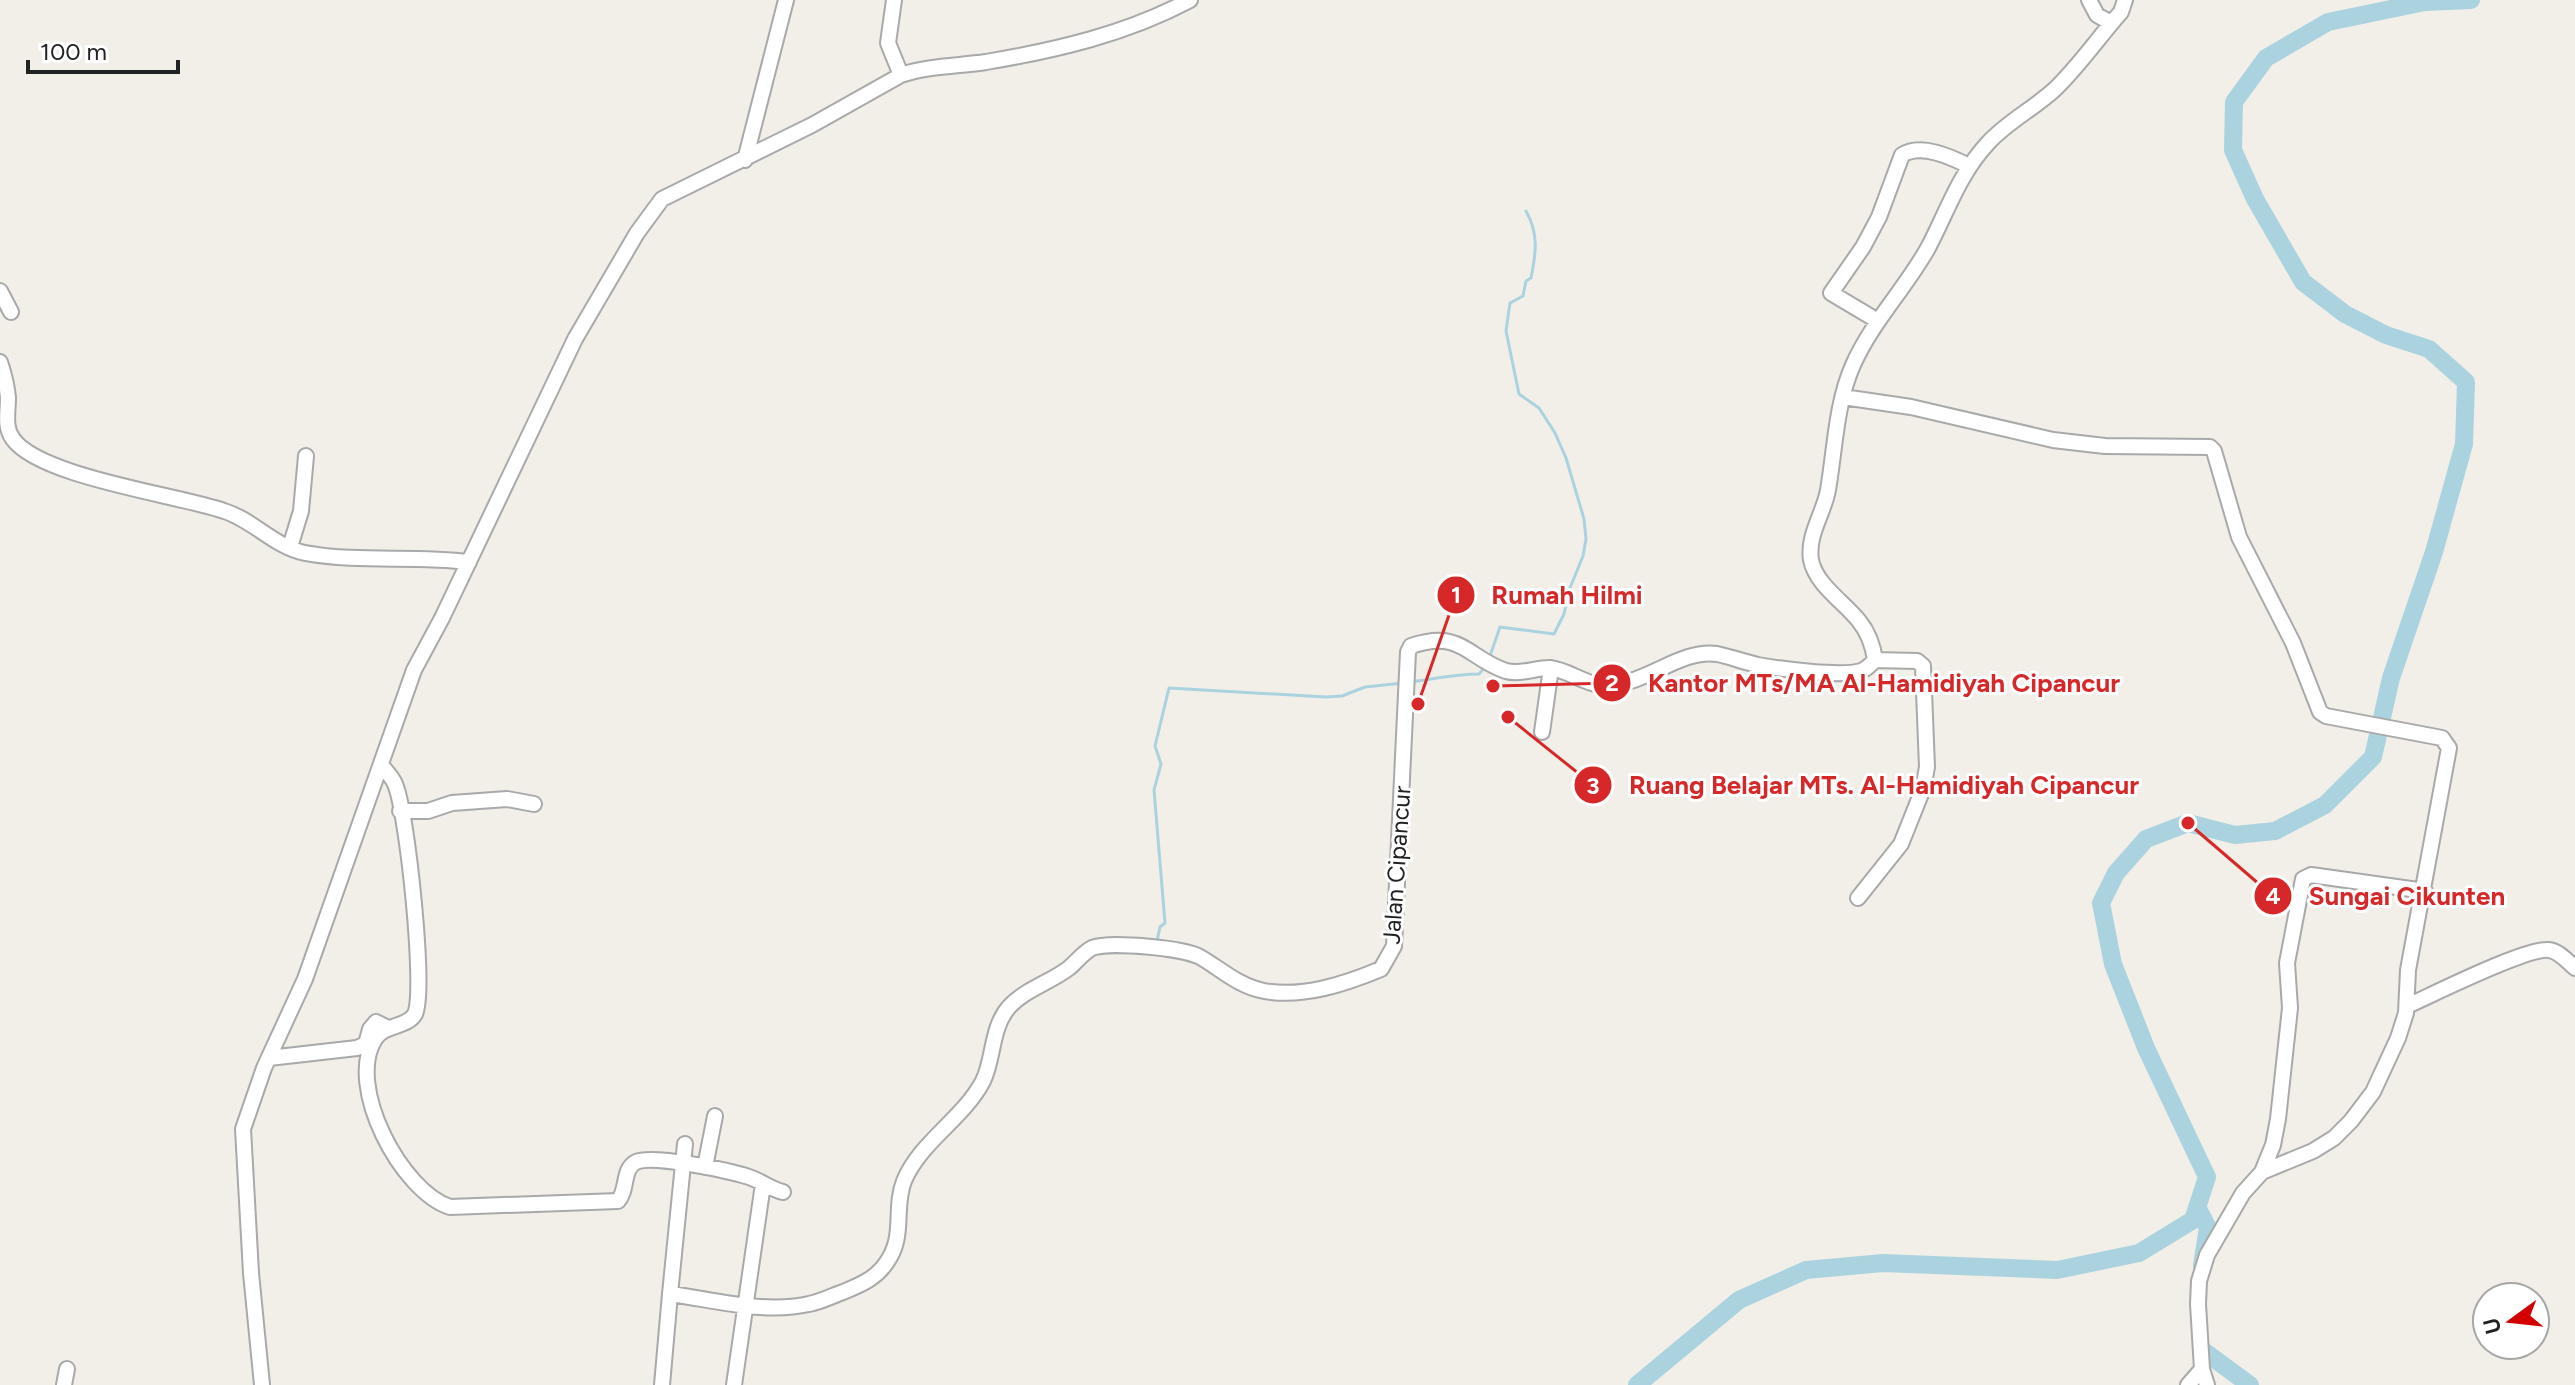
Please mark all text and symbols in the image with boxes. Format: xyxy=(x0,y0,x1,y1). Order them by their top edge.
scale bar xyxy=(28,24,178,74)
text: 100 m xyxy=(40,37,107,66)
callout: Rumah Hilmi xyxy=(1436,570,1659,620)
text: Rumah Hilmi xyxy=(1491,579,1643,611)
text: 1 xyxy=(1451,580,1461,609)
callout: Kantor MTs/MA Al-Hamidiyah Cipancur xyxy=(1592,658,2137,708)
text: Kantor MTs/MA Al-Hamidiyah Cipancur xyxy=(1648,667,2120,699)
text: 2 xyxy=(1605,668,1619,697)
callout: Ruang Belajar MTs. Al-Hamidiyah Cipancur xyxy=(1573,760,2155,810)
text: Ruang Belajar MTs. Al-Hamidiyah Cipancur xyxy=(1629,769,2139,801)
text: 3 xyxy=(1586,771,1600,800)
street label: Jalan Cipancur xyxy=(1377,785,1416,945)
callout: Sungai Cikunten xyxy=(2253,871,2521,921)
text: Sungai Cikunten xyxy=(2309,880,2505,912)
text: 4 xyxy=(2265,881,2281,910)
north arrow xyxy=(2471,1281,2551,1361)
text: U xyxy=(2477,1315,2507,1337)

